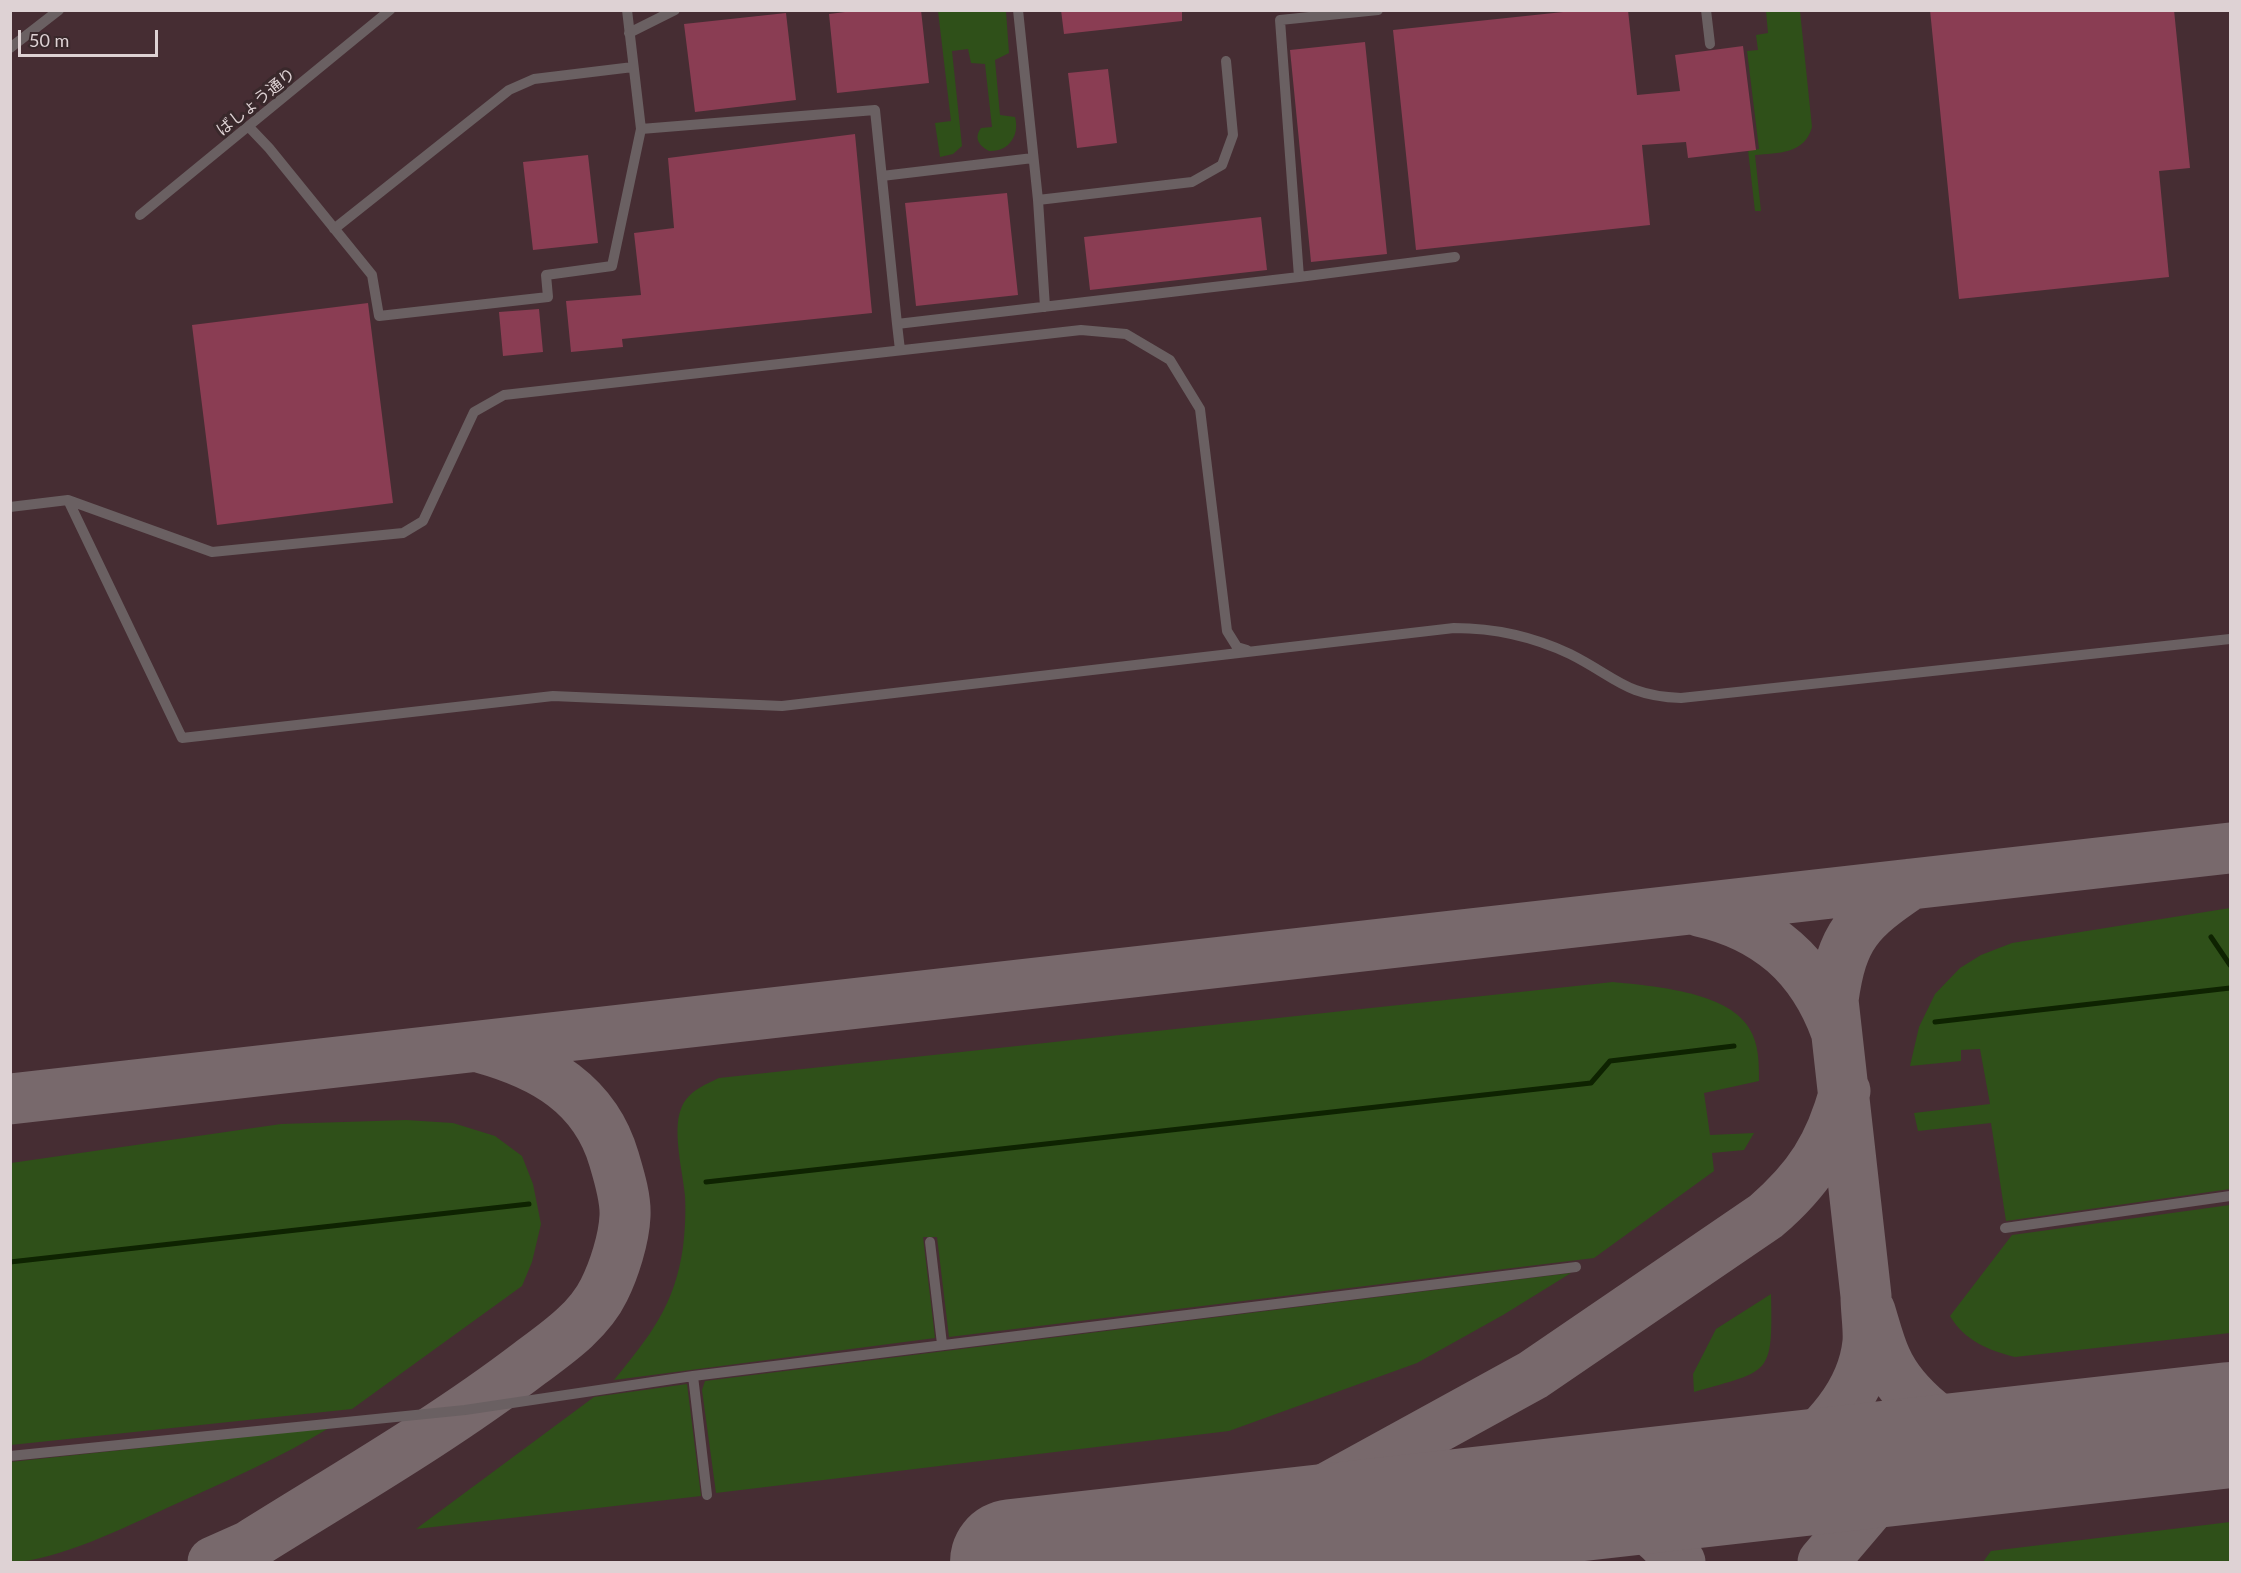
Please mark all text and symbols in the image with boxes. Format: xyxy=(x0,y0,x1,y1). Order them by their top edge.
scale bar xyxy=(21,18,160,56)
text: 50 m xyxy=(29,29,69,51)
street label: ばしょう通り xyxy=(213,64,299,140)

